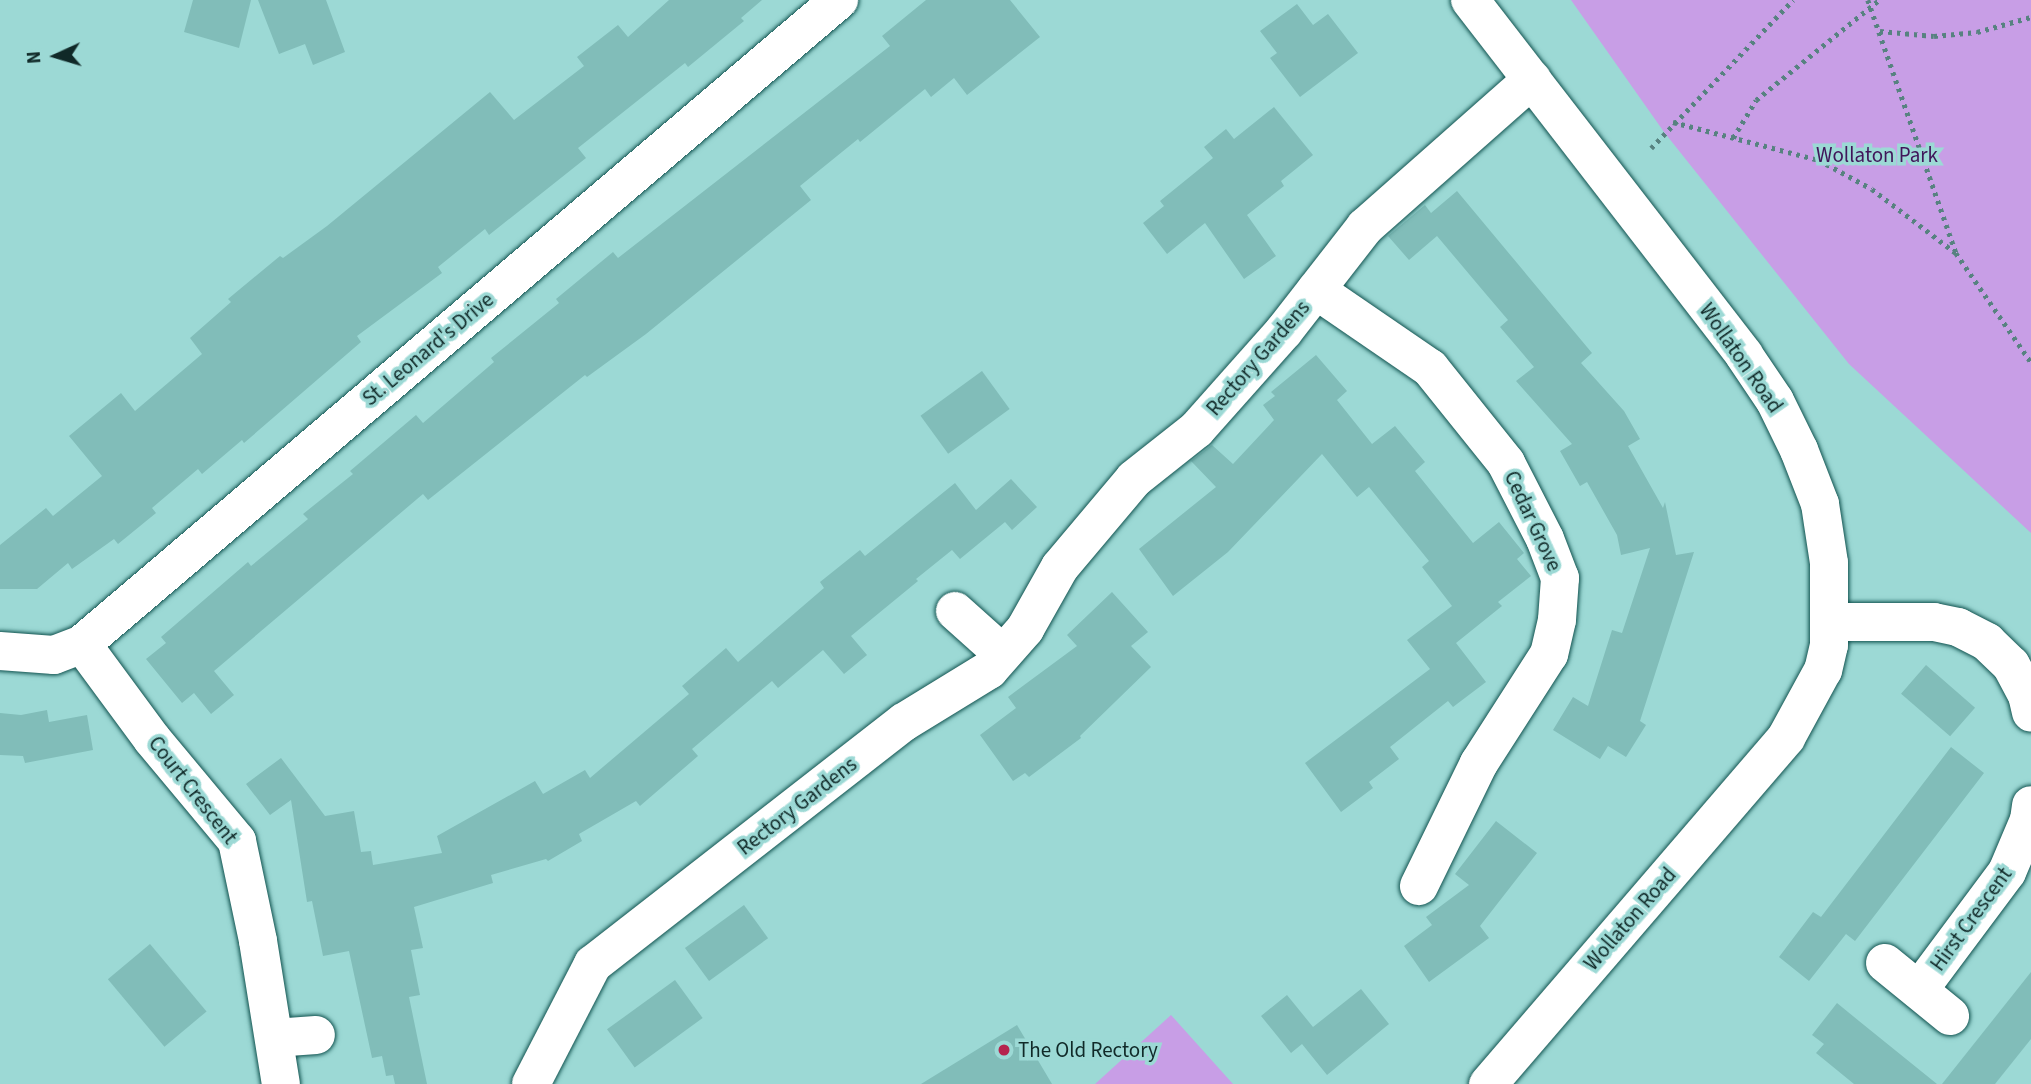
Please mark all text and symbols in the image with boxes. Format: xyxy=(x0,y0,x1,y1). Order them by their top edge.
north arrow xyxy=(21,21,91,91)
text: N xyxy=(21,50,48,65)
park label: Wollaton Park xyxy=(1816,142,1938,168)
street label: St. Leonard's Drive xyxy=(357,287,499,411)
street label: Rectory Gardens xyxy=(1201,295,1315,421)
street label: Wollaton Road xyxy=(1694,298,1788,418)
street label: Cedar Grove xyxy=(1499,467,1567,575)
street label: Court Crescent xyxy=(143,731,243,849)
street label: Rectory Gardens xyxy=(732,752,862,860)
street label: Wollaton Road xyxy=(1579,862,1681,976)
street label: Hirst Crescent xyxy=(1925,862,2017,976)
place label: The Old Rectory xyxy=(1018,1037,1158,1063)
marker: The Old Rectory xyxy=(996,1042,1012,1058)

